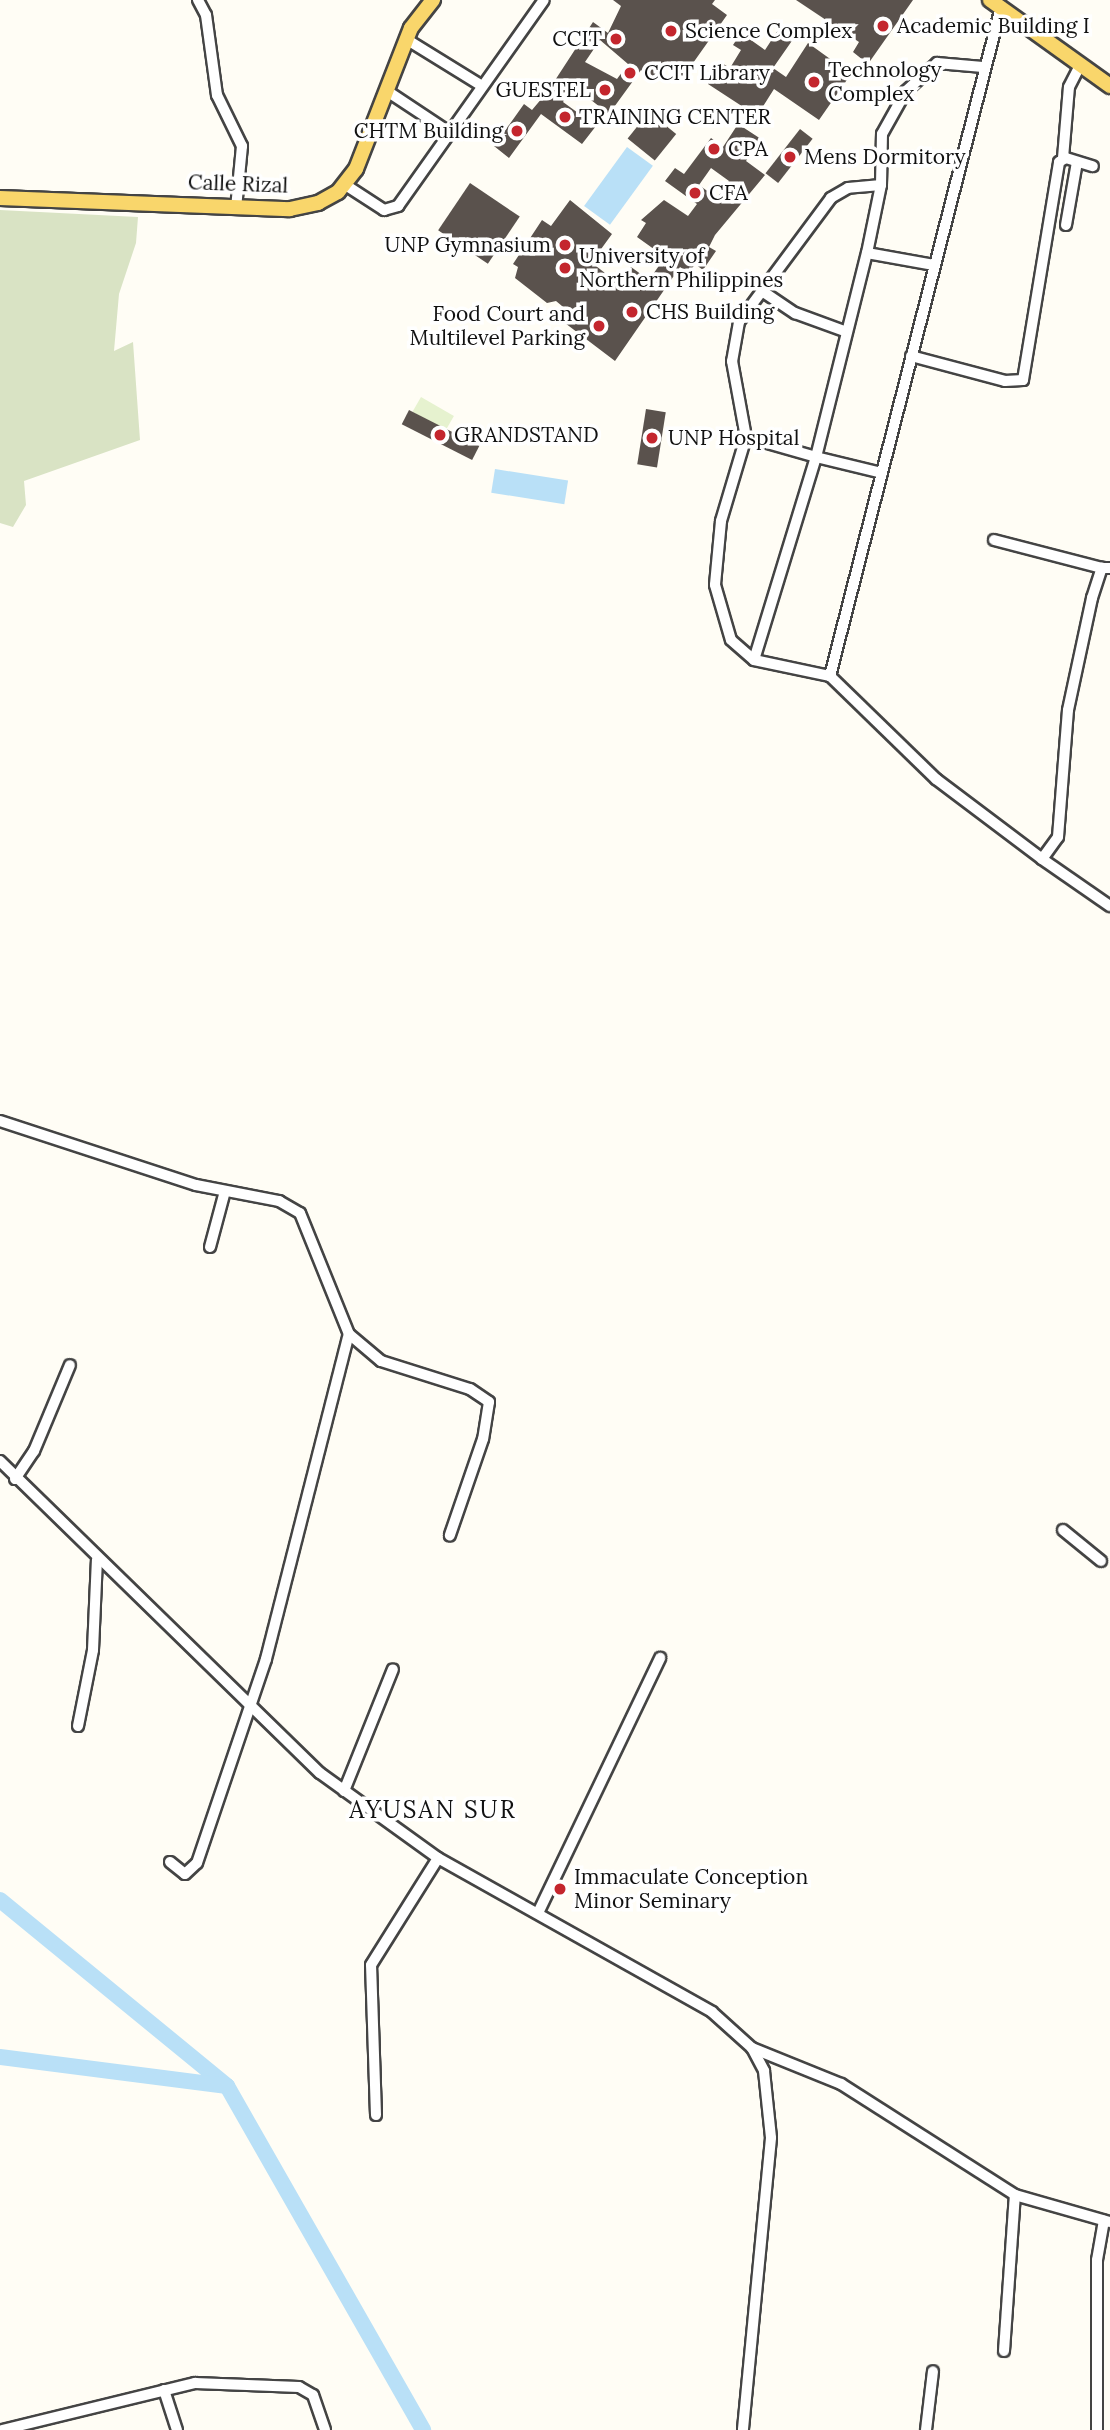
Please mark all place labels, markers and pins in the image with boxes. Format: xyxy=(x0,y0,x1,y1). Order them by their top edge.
place label: Academic Building I xyxy=(897,13,1090,39)
place label: Science Complex xyxy=(685,18,852,44)
marker: Academic Building I xyxy=(875,18,891,34)
marker: Science Complex xyxy=(663,23,679,39)
place label: CCIT xyxy=(552,26,602,52)
marker: CCIT xyxy=(608,31,624,47)
place label: Technology Complex xyxy=(828,57,942,107)
place label: CCIT Library xyxy=(644,60,770,86)
marker: CCIT Library xyxy=(622,65,638,81)
marker: Technology Complex xyxy=(806,74,822,90)
place label: GUESTEL xyxy=(496,77,591,103)
marker: GUESTEL xyxy=(597,82,613,98)
place label: TRAINING CENTER xyxy=(579,104,771,130)
marker: TRAINING CENTER xyxy=(557,109,573,125)
place label: CHTM Building xyxy=(354,118,503,144)
marker: CHTM Building xyxy=(509,123,525,139)
place label: CPA xyxy=(728,136,768,162)
marker: CPA xyxy=(706,141,722,157)
place label: Mens Dormitory xyxy=(804,144,965,170)
marker: Mens Dormitory xyxy=(782,149,798,165)
place label: CFA xyxy=(709,180,748,206)
marker: CFA xyxy=(687,185,703,201)
place label: UNP Gymnasium xyxy=(385,232,551,258)
marker: UNP Gymnasium xyxy=(557,237,573,253)
place label: University of Northern Philippines xyxy=(579,243,783,293)
marker: University of Northern Philippines xyxy=(557,260,573,276)
place label: CHS Building xyxy=(646,299,774,325)
place label: Food Court and Multilevel Parking xyxy=(409,301,585,351)
marker: CHS Building xyxy=(624,304,640,320)
marker: Food Court and Multilevel Parking xyxy=(591,318,607,334)
place label: GRANDSTAND xyxy=(454,422,599,448)
place label: UNP Hospital xyxy=(668,425,799,451)
marker: GRANDSTAND xyxy=(432,427,448,443)
marker: UNP Hospital xyxy=(642,428,662,448)
place label: Immaculate Conception Minor Seminary xyxy=(574,1864,808,1914)
marker: Immaculate Conception Minor Seminary xyxy=(552,1881,568,1897)

